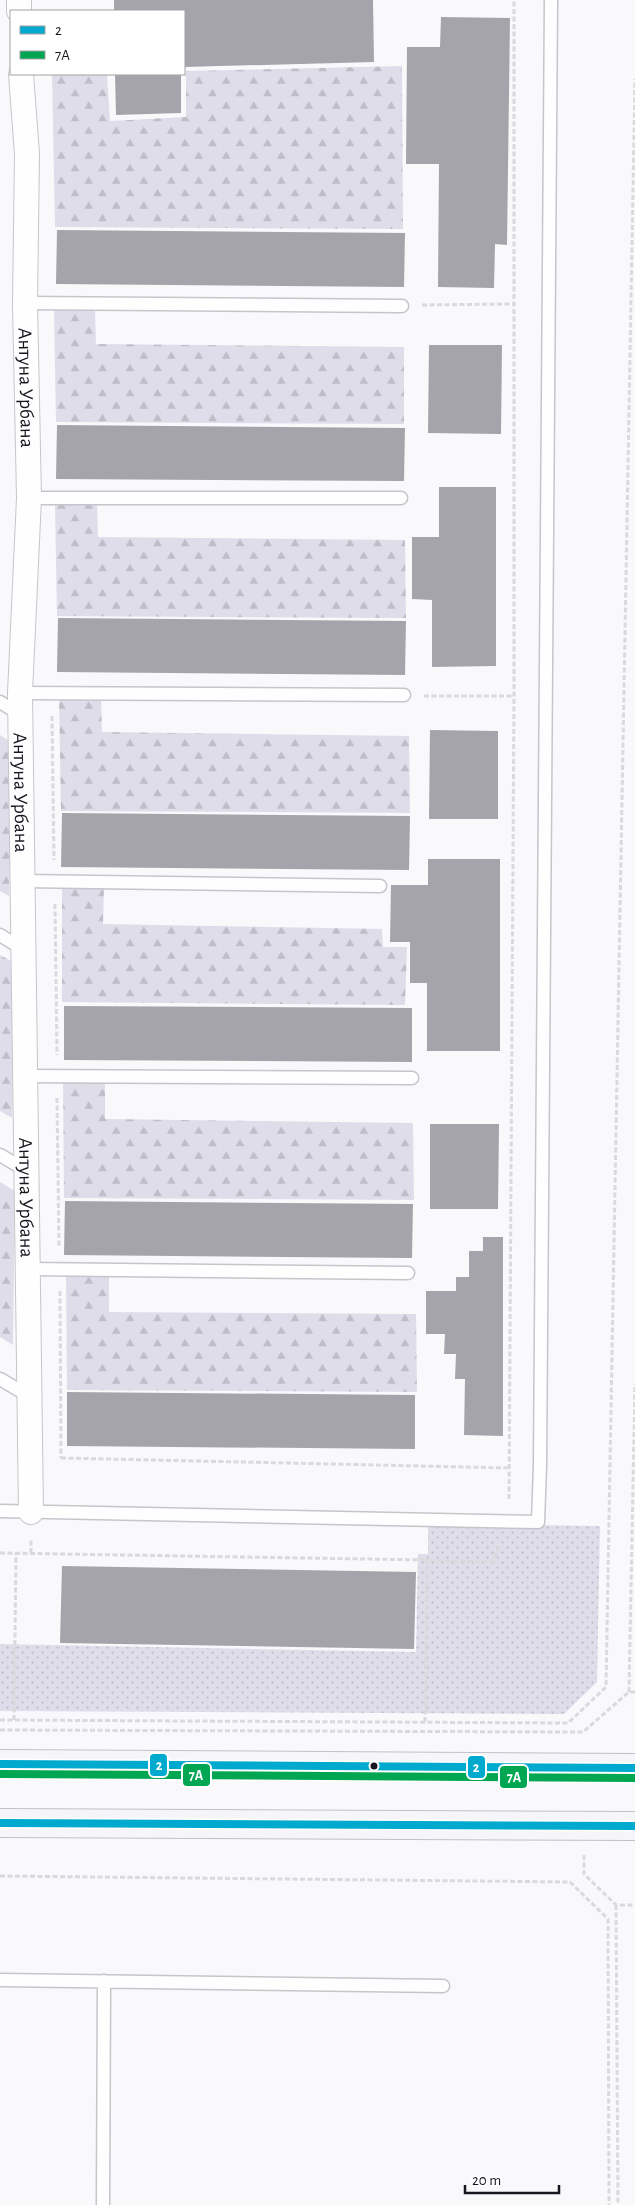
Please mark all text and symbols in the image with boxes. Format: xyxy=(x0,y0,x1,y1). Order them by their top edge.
legend xyxy=(10,10,185,75)
text: 2 xyxy=(55,23,62,38)
text: 7A xyxy=(55,48,70,63)
street label: Антуна Урбана xyxy=(15,328,37,448)
street label: Антуна Урбана xyxy=(10,732,31,853)
street label: Антуна Урбана xyxy=(15,1137,37,1258)
line badge: 2 xyxy=(149,1753,168,1777)
line badge: 2 xyxy=(467,1755,486,1779)
text: 2 xyxy=(156,1759,163,1773)
unlabelled marker xyxy=(369,1761,379,1771)
text: 2 xyxy=(473,1761,480,1775)
line badge: 7A xyxy=(182,1763,211,1787)
line badge: 7A xyxy=(499,1765,528,1789)
text: 7A xyxy=(189,1769,204,1783)
text: 7A xyxy=(507,1771,522,1785)
scale bar xyxy=(465,2162,559,2194)
text: 20 m xyxy=(472,2173,501,2188)

